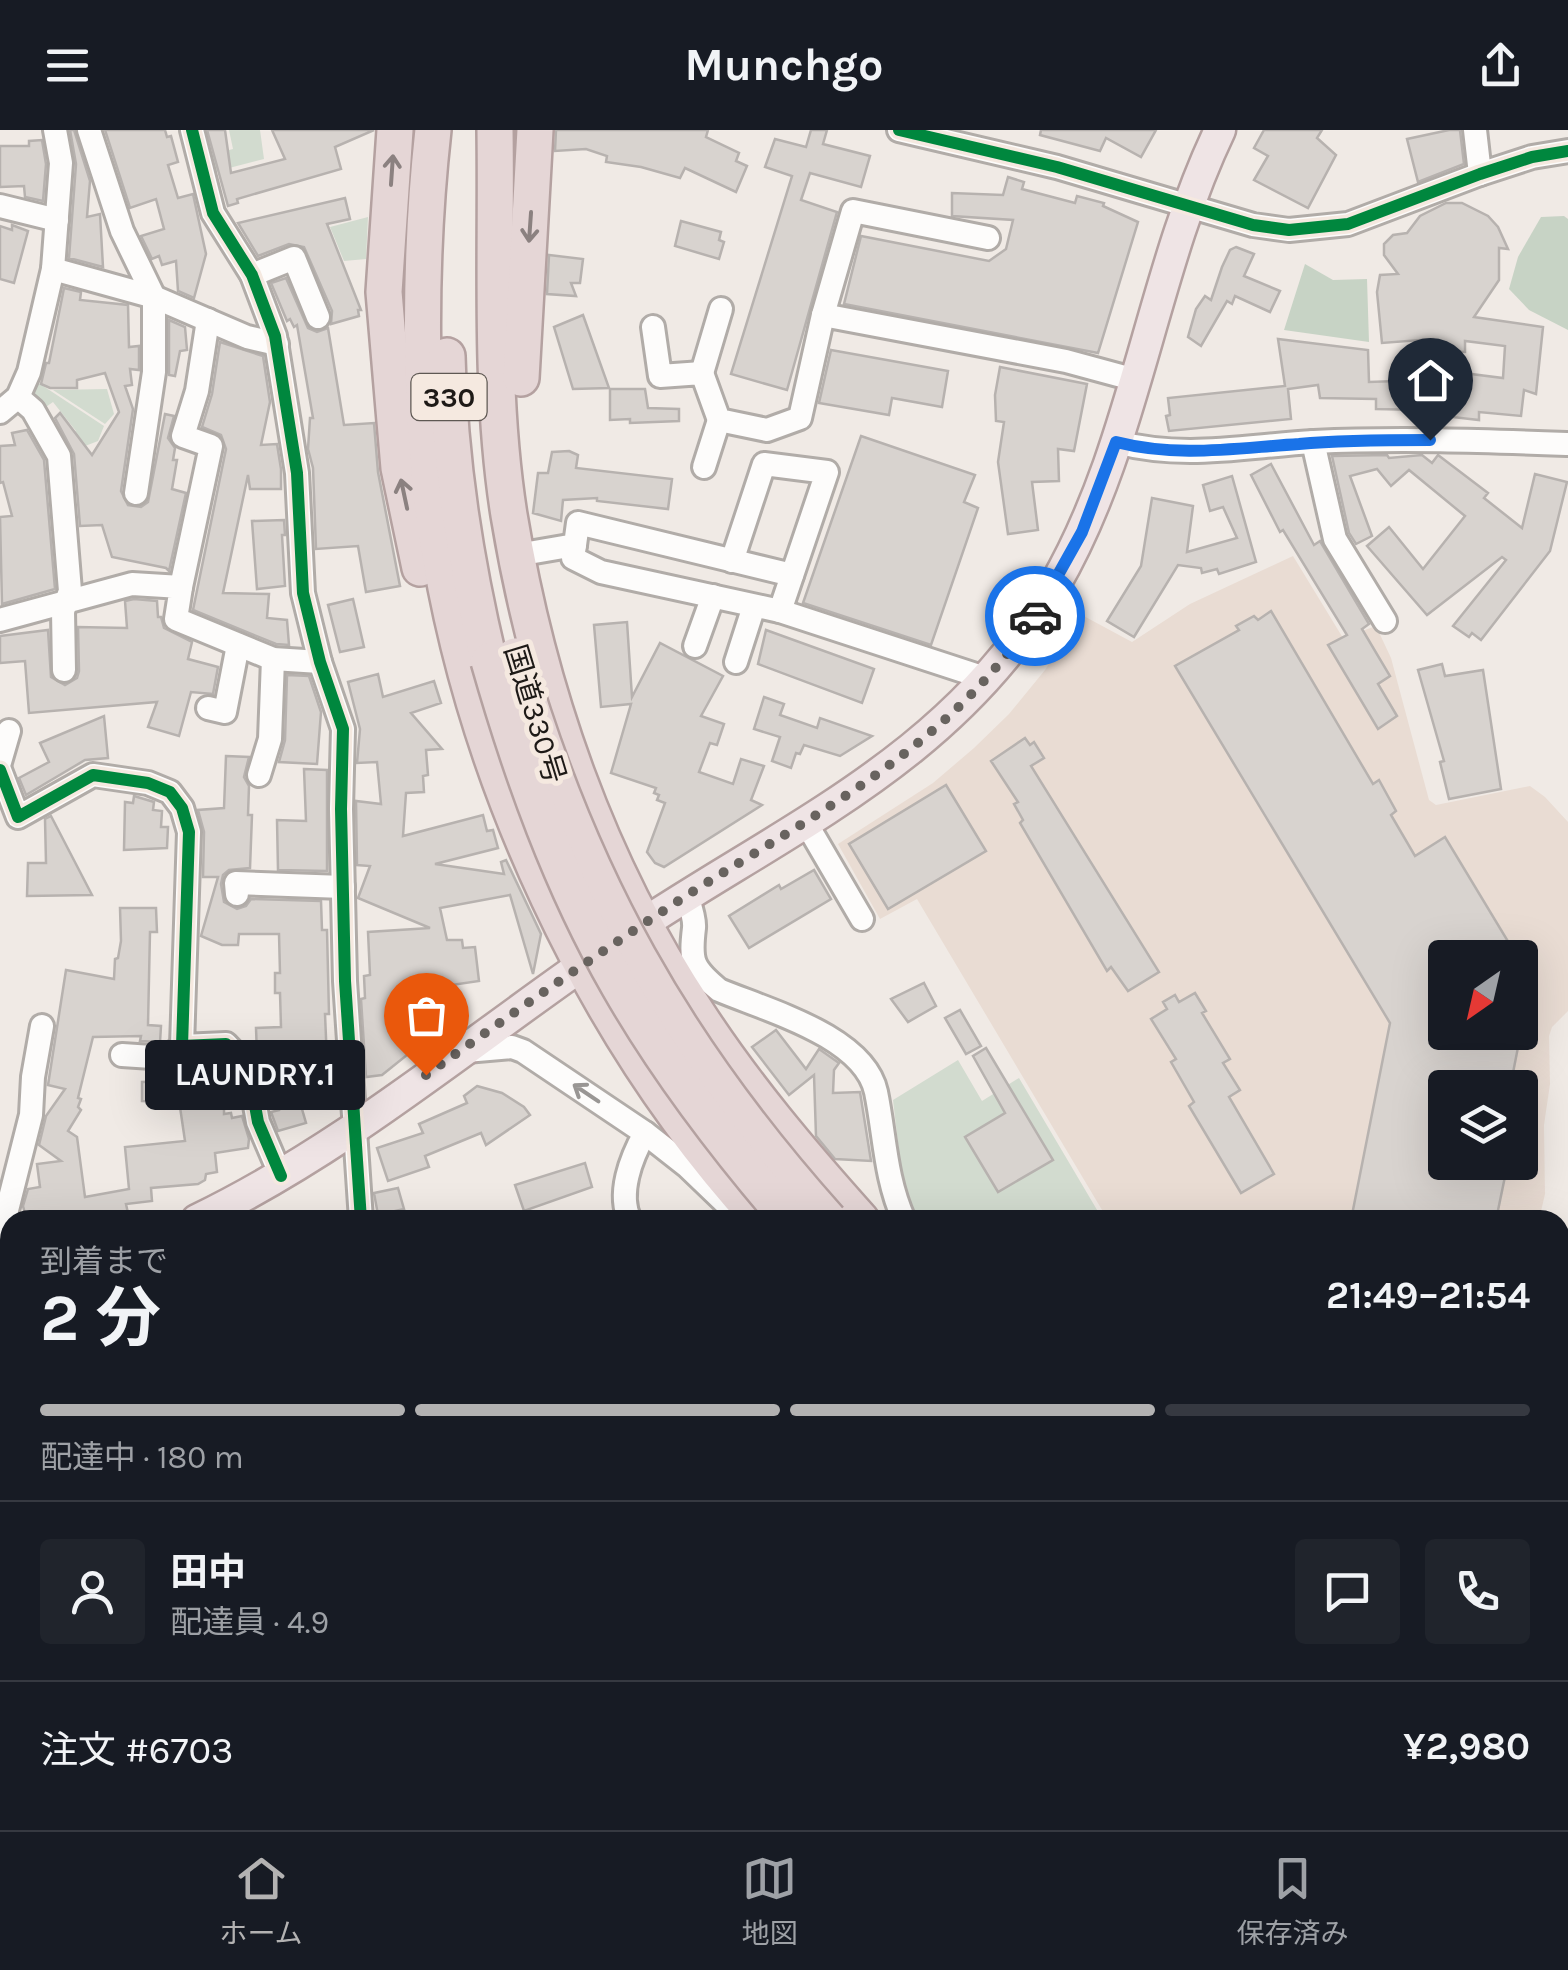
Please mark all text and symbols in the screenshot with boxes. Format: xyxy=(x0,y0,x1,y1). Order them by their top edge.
icon: menu xyxy=(40,38,95,93)
icon: share xyxy=(1473,38,1528,93)
text: Munchgo xyxy=(684,39,884,91)
one-way arrow xyxy=(382,155,401,187)
one-way arrow xyxy=(520,211,539,243)
pin xyxy=(1388,338,1473,441)
icon: home xyxy=(1403,353,1458,408)
road number: 330 xyxy=(412,374,486,420)
one-way arrow xyxy=(394,478,412,510)
courier xyxy=(985,566,1085,666)
icon: car xyxy=(1008,589,1063,644)
street label: 国道330号 xyxy=(497,640,573,788)
north arrow xyxy=(1428,940,1538,1050)
map controls xyxy=(1428,940,1538,1180)
pin xyxy=(384,973,469,1076)
icon: bag xyxy=(399,988,454,1043)
callout: LAUNDRY.1 xyxy=(146,1040,366,1110)
text: LAUNDRY.1 xyxy=(175,1056,335,1093)
button: layers xyxy=(1428,1070,1538,1180)
one-way arrow xyxy=(573,1083,601,1104)
text: 到着まで xyxy=(40,1243,168,1280)
text: 21:49–21:54 xyxy=(1326,1273,1530,1318)
text: 2 分 xyxy=(40,1280,161,1356)
text: 配達中 · 180 m xyxy=(40,1439,244,1476)
button: person xyxy=(40,1539,145,1644)
button: chat xyxy=(1295,1539,1400,1644)
button: phone xyxy=(1425,1539,1530,1644)
text: 田中 xyxy=(170,1550,246,1595)
text: 配達員 · 4.9 xyxy=(170,1604,329,1641)
text: ¥2,980 xyxy=(1403,1724,1530,1769)
text: 注文 #6703 xyxy=(40,1728,233,1773)
tab: ホーム xyxy=(219,1851,303,1951)
tab: 地図 xyxy=(742,1851,798,1951)
tab: 保存済み xyxy=(1236,1851,1349,1951)

